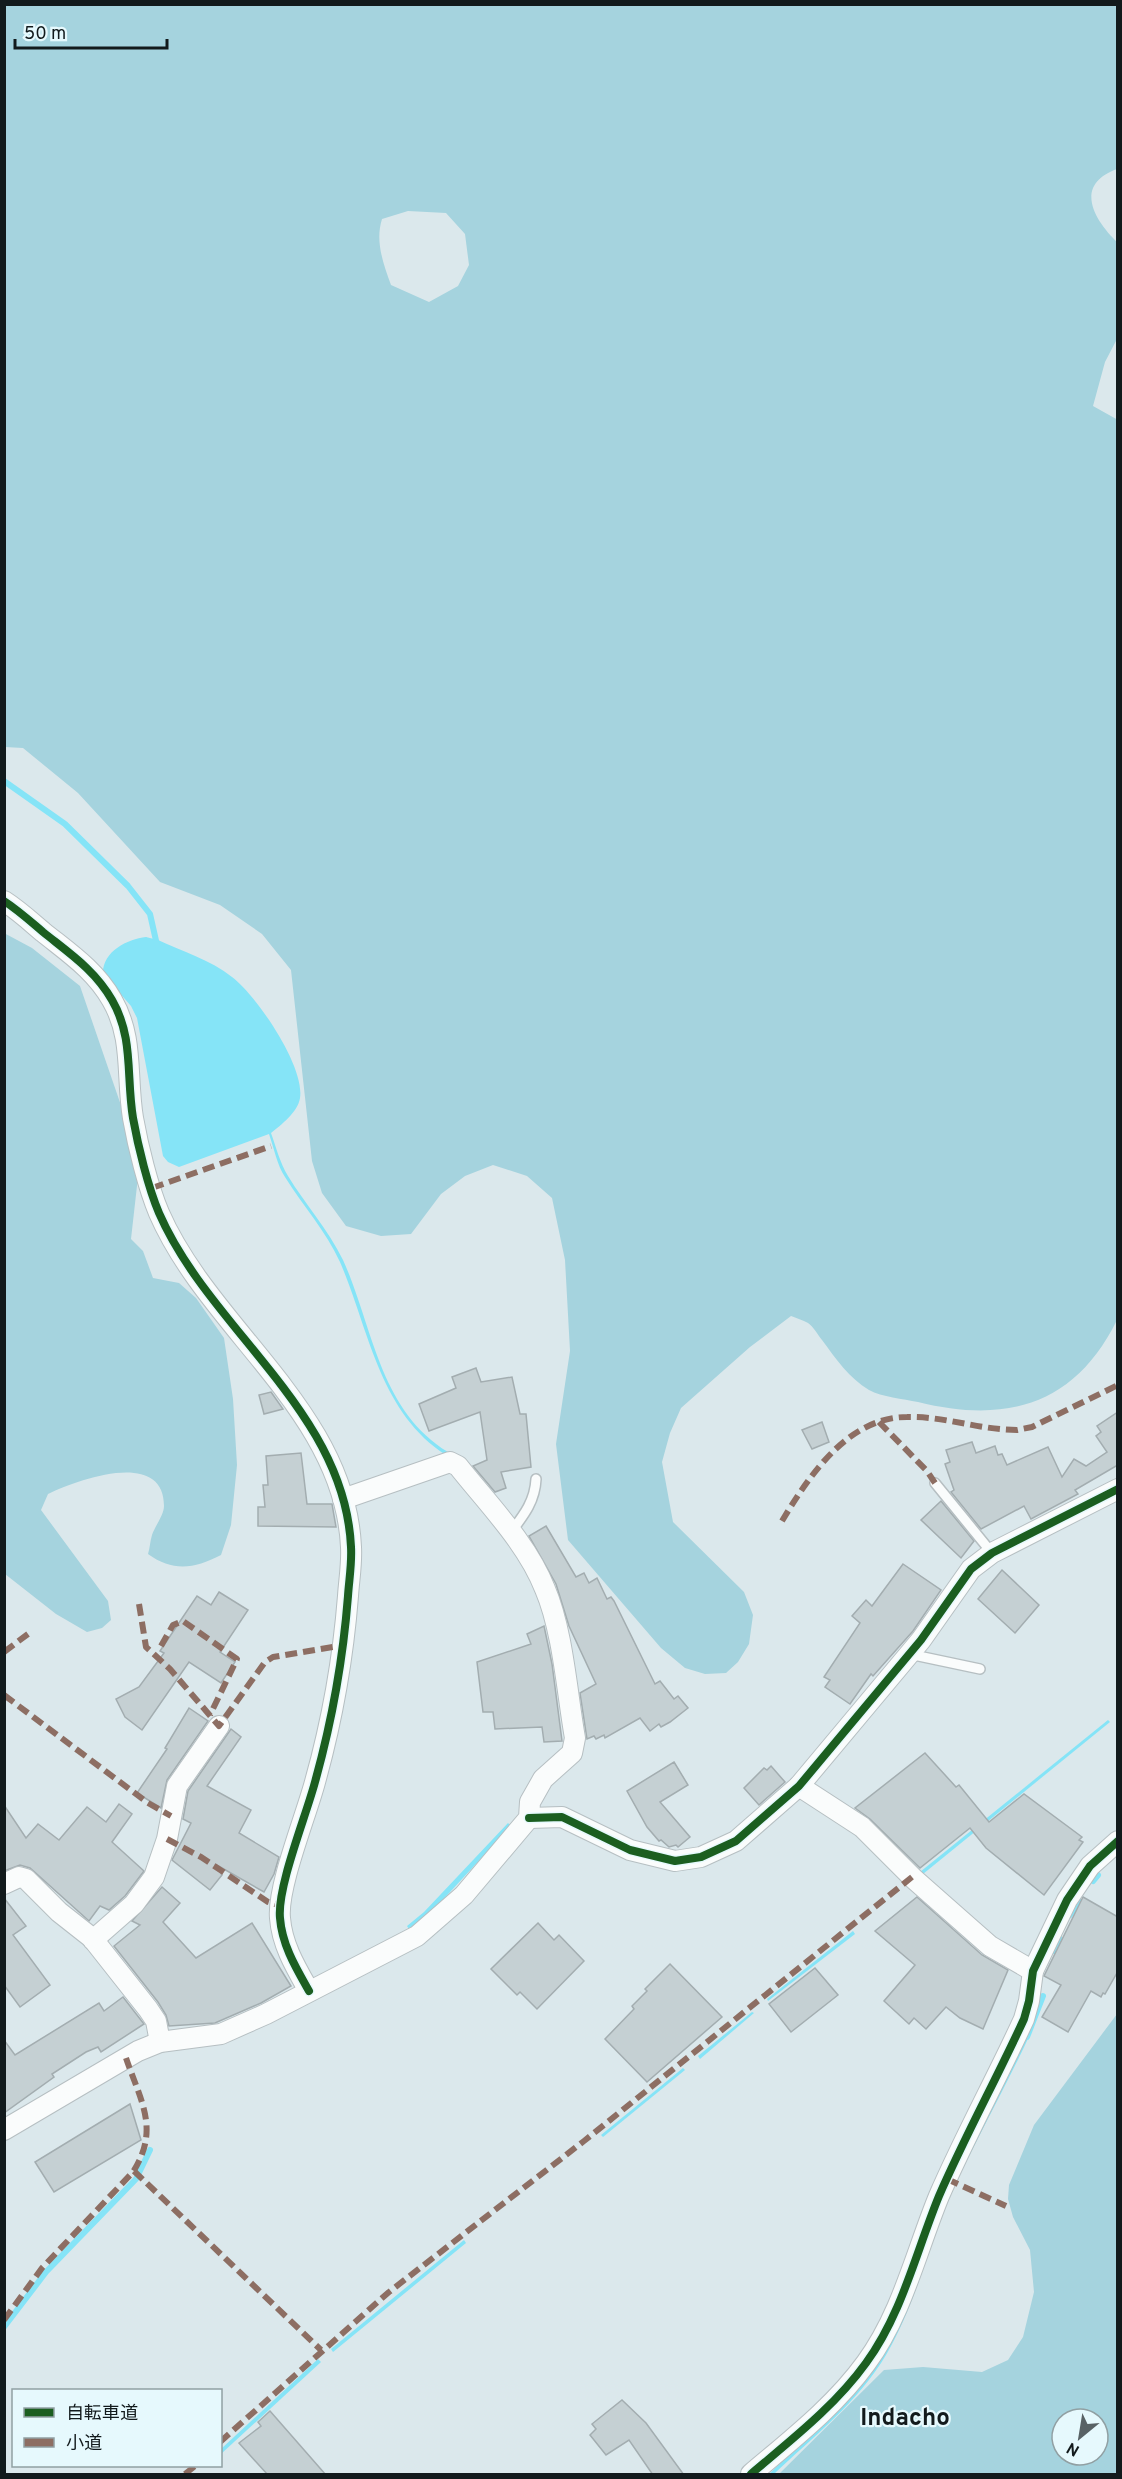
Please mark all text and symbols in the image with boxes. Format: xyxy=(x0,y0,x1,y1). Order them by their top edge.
scale bar xyxy=(15,12,166,50)
text: 50 m xyxy=(24,23,66,46)
legend xyxy=(12,2389,222,2467)
text: 自転車道 xyxy=(66,2403,138,2426)
district label: Indacho xyxy=(860,2404,950,2434)
north arrow xyxy=(1050,2407,1110,2467)
text: 小道 xyxy=(66,2433,102,2456)
text: N xyxy=(1064,2437,1083,2460)

